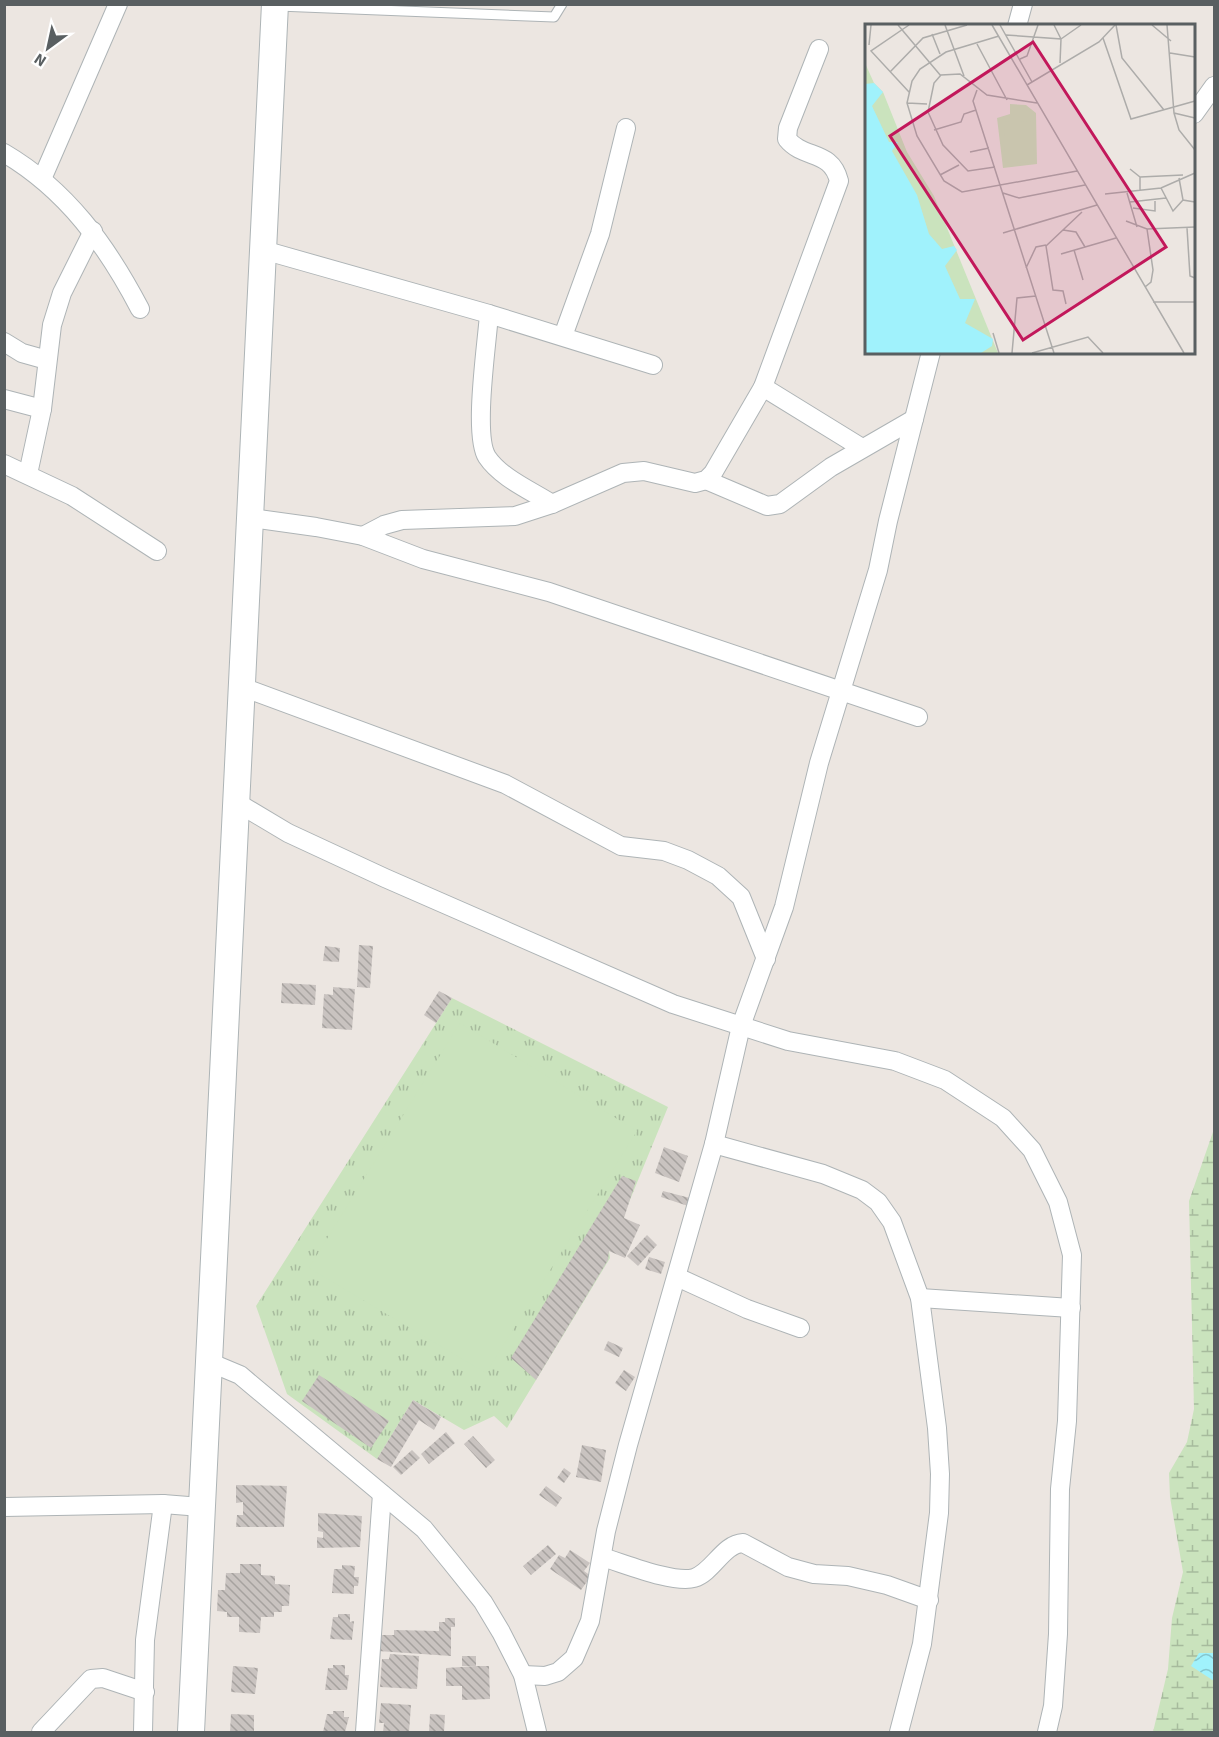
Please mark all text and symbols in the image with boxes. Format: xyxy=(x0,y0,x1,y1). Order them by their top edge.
north arrow xyxy=(18,18,78,78)
inset map xyxy=(865,24,1195,354)
text: N xyxy=(30,48,51,72)

